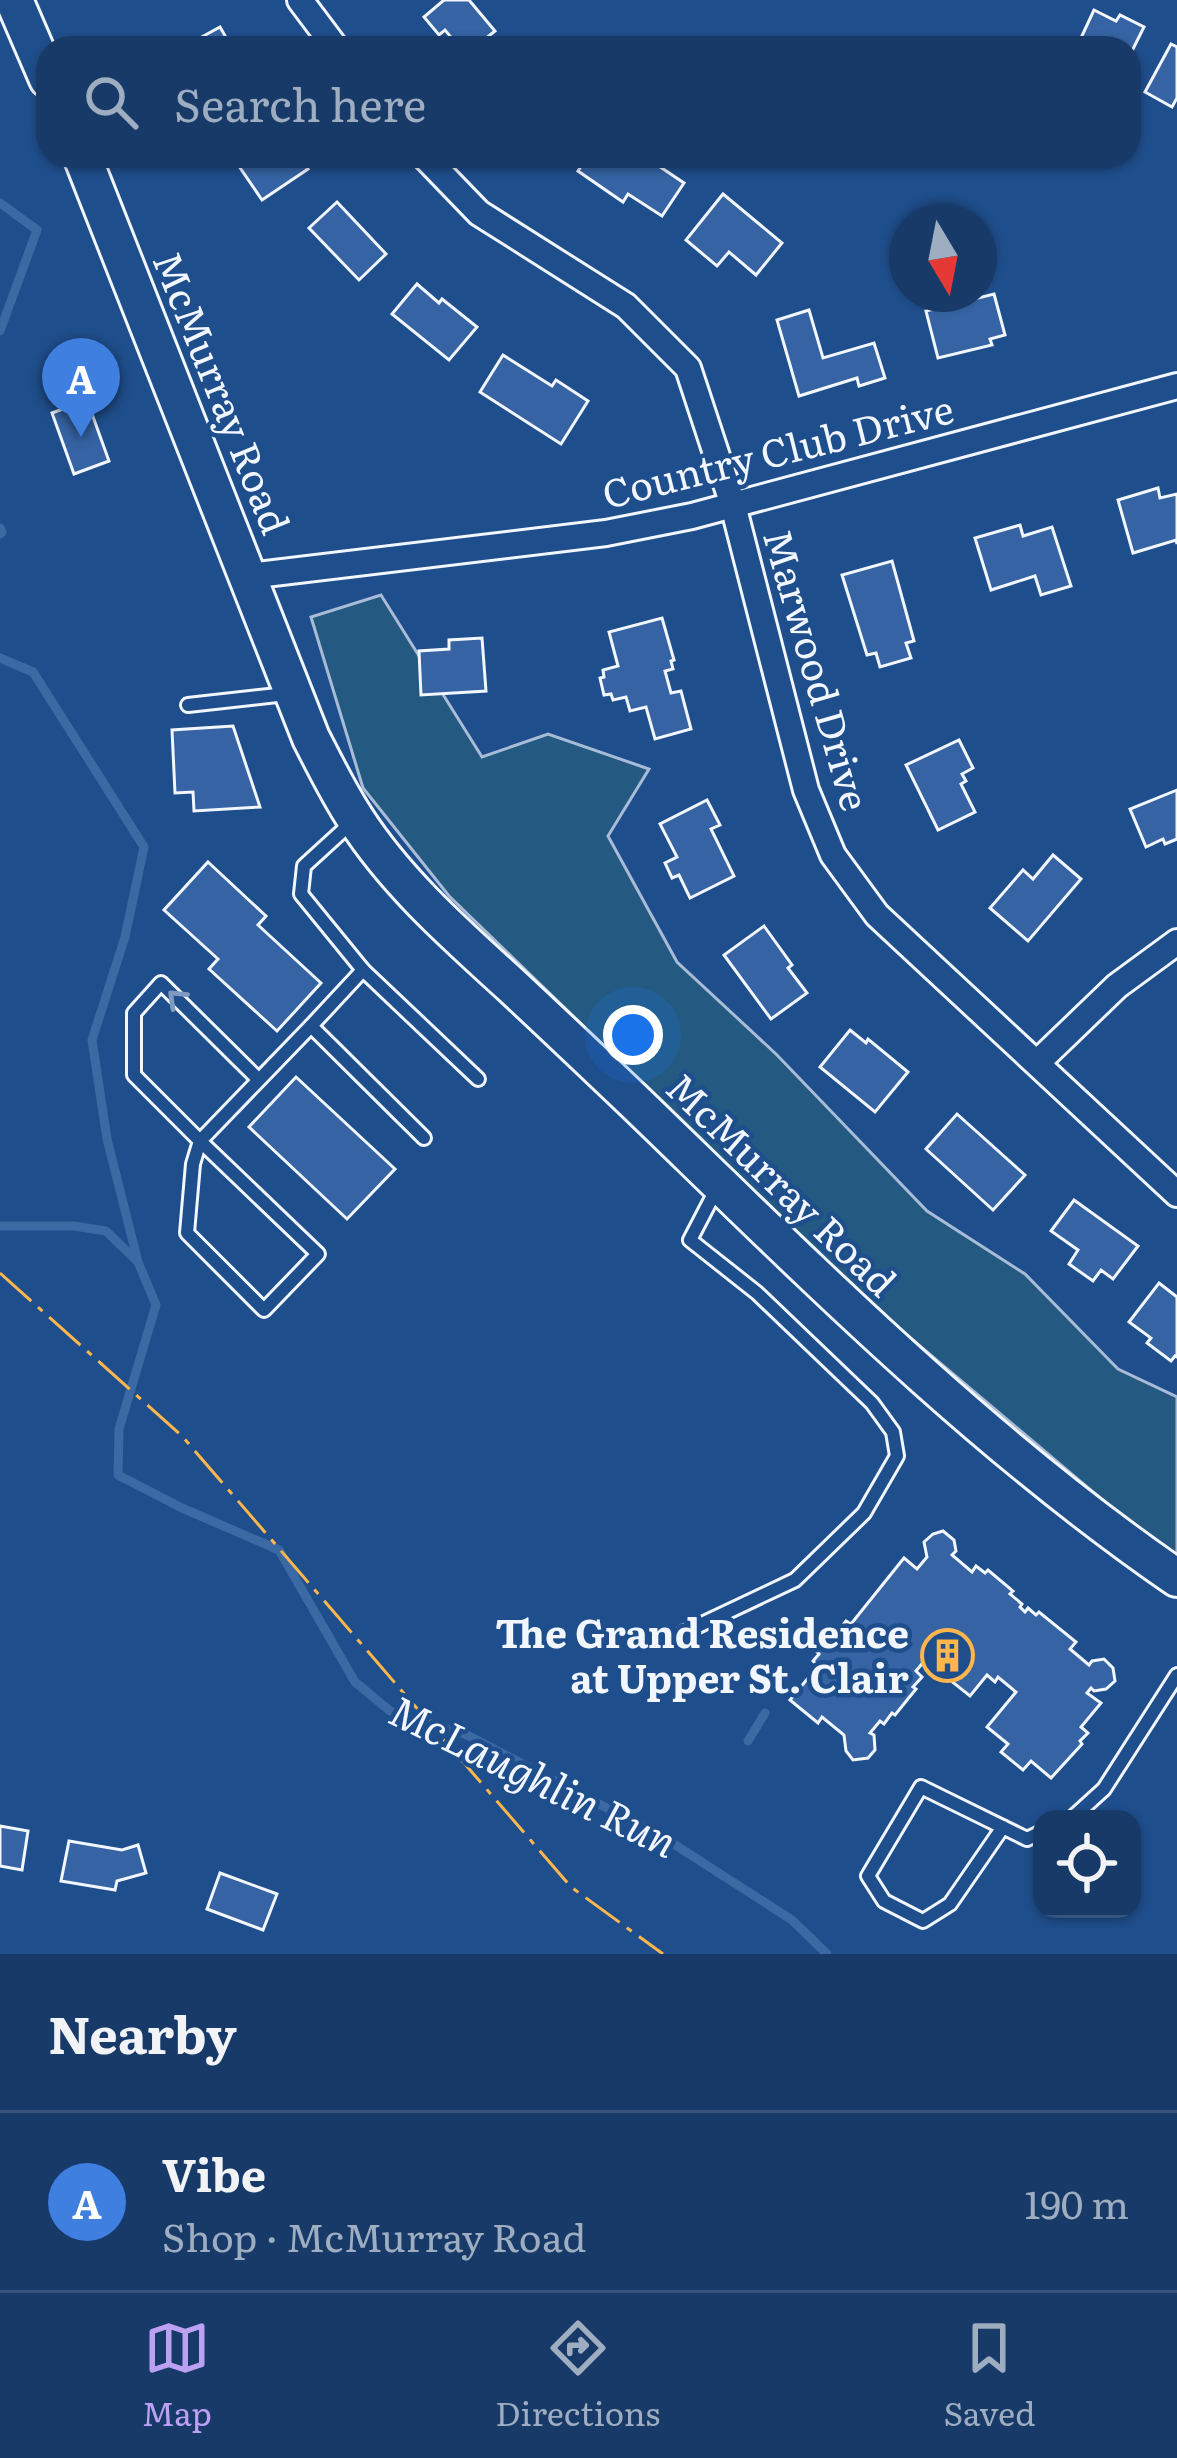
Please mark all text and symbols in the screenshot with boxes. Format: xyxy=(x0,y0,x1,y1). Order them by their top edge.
search box xyxy=(36,36,1141,168)
icon: search xyxy=(78,69,144,135)
text: Search here xyxy=(174,69,426,136)
north arrow xyxy=(889,204,997,312)
street label: McMurray Road xyxy=(141,242,307,542)
pin: A xyxy=(42,338,120,437)
street label: Country Club Drive xyxy=(596,377,959,521)
street label: Marwood Drive xyxy=(751,522,887,817)
one-way arrow xyxy=(168,990,190,1012)
your location xyxy=(603,1005,663,1065)
street label: McMurray Road xyxy=(655,1058,911,1308)
place label: The Grand Residence at Upper St. Clair xyxy=(495,1602,909,1705)
building icon: The Grand Residence at Upper St. Clair xyxy=(920,1628,976,1684)
water label: McLaughlin Run xyxy=(380,1678,689,1871)
map controls xyxy=(1033,1810,1141,1918)
button: locate xyxy=(1033,1810,1141,1918)
text: Nearby xyxy=(48,1994,237,2070)
text: Vibe xyxy=(162,2139,266,2206)
text: A xyxy=(72,2173,102,2231)
text: 190 m xyxy=(1025,2173,1129,2231)
text: Shop · McMurray Road xyxy=(162,2206,586,2264)
tab: Map xyxy=(142,2315,212,2436)
tab: Directions xyxy=(495,2315,660,2436)
tab: Saved xyxy=(943,2315,1035,2436)

